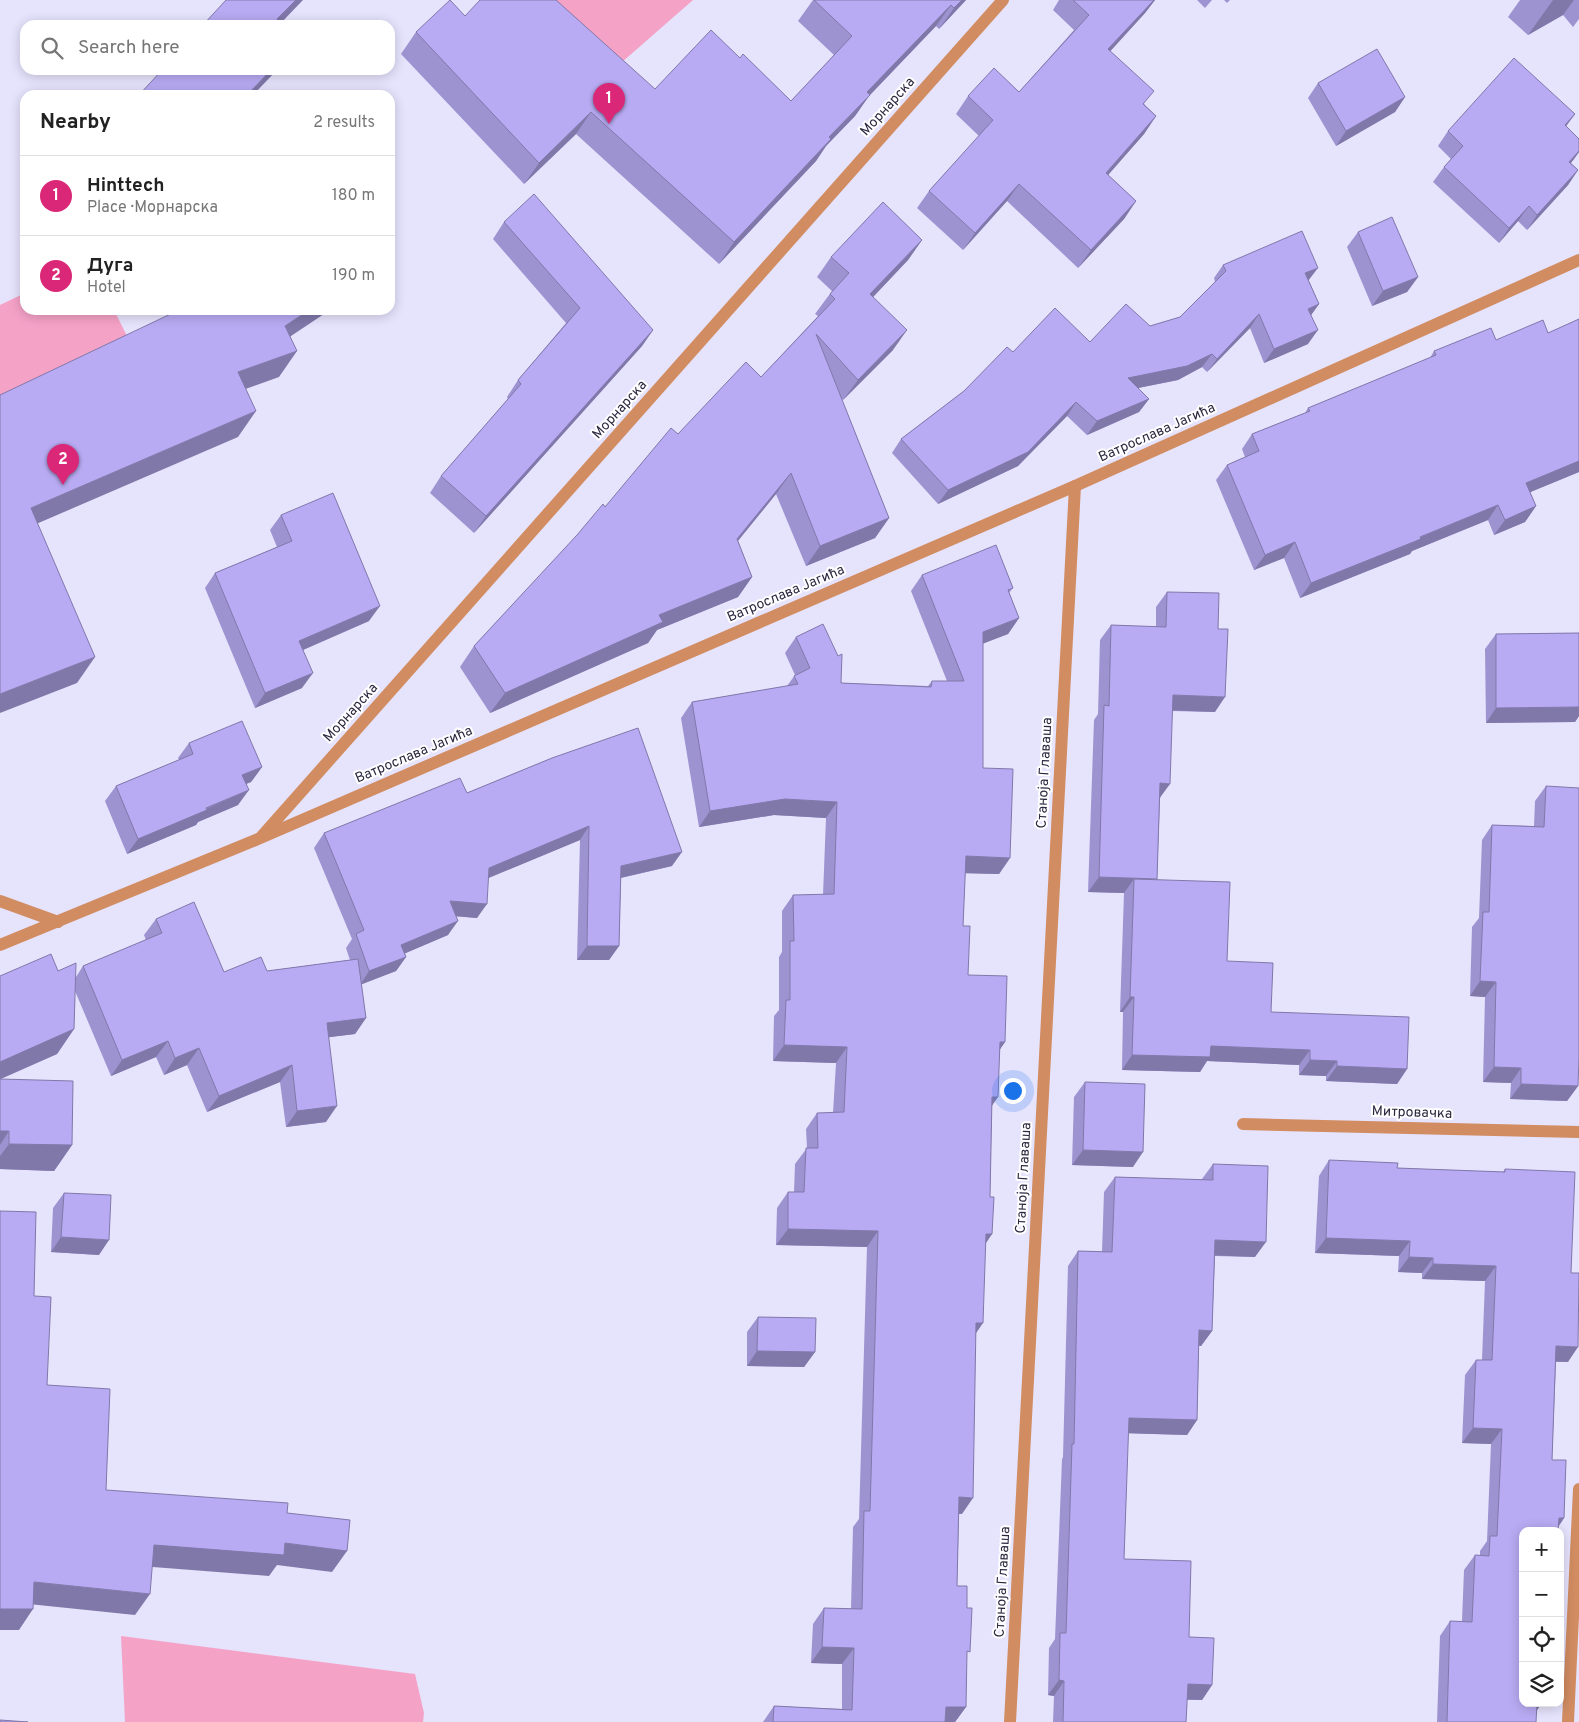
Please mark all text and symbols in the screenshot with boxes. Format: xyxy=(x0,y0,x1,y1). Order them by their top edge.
search box xyxy=(20,20,395,75)
icon: search xyxy=(38,34,66,62)
text: Search here xyxy=(78,36,180,60)
street label: Морнарска xyxy=(857,74,919,140)
pin: 1 xyxy=(593,83,625,124)
text: Nearby xyxy=(40,109,111,136)
text: 2 results xyxy=(313,113,375,133)
text: Hinttech xyxy=(87,174,164,198)
text: 1 xyxy=(53,186,59,206)
text: 180 m xyxy=(332,186,375,206)
text: Place · Морнарска xyxy=(87,198,218,218)
text: Дуга xyxy=(87,254,133,278)
text: 2 xyxy=(51,266,61,286)
text: 190 m xyxy=(332,266,375,286)
text: Hotel xyxy=(87,278,126,298)
street label: Морнарска xyxy=(589,377,651,443)
street label: Ватрослава Јагића xyxy=(1096,400,1218,466)
pin: 2 xyxy=(47,444,79,485)
street label: Ватрослава Јагића xyxy=(725,562,847,626)
street label: Морнарска xyxy=(320,680,382,746)
street label: Станоја Главаша xyxy=(1034,717,1056,829)
street label: Ватрослава Јагића xyxy=(353,723,475,787)
your location xyxy=(1000,1078,1026,1104)
street label: Митровачка xyxy=(1371,1103,1453,1123)
street label: Станоја Главаша xyxy=(1013,1122,1035,1234)
street label: Станоја Главаша xyxy=(992,1526,1014,1638)
map controls xyxy=(1519,1527,1564,1707)
button: + xyxy=(1519,1527,1564,1572)
button: − xyxy=(1519,1572,1564,1617)
button: locate xyxy=(1519,1617,1564,1662)
button: layers xyxy=(1519,1662,1564,1707)

